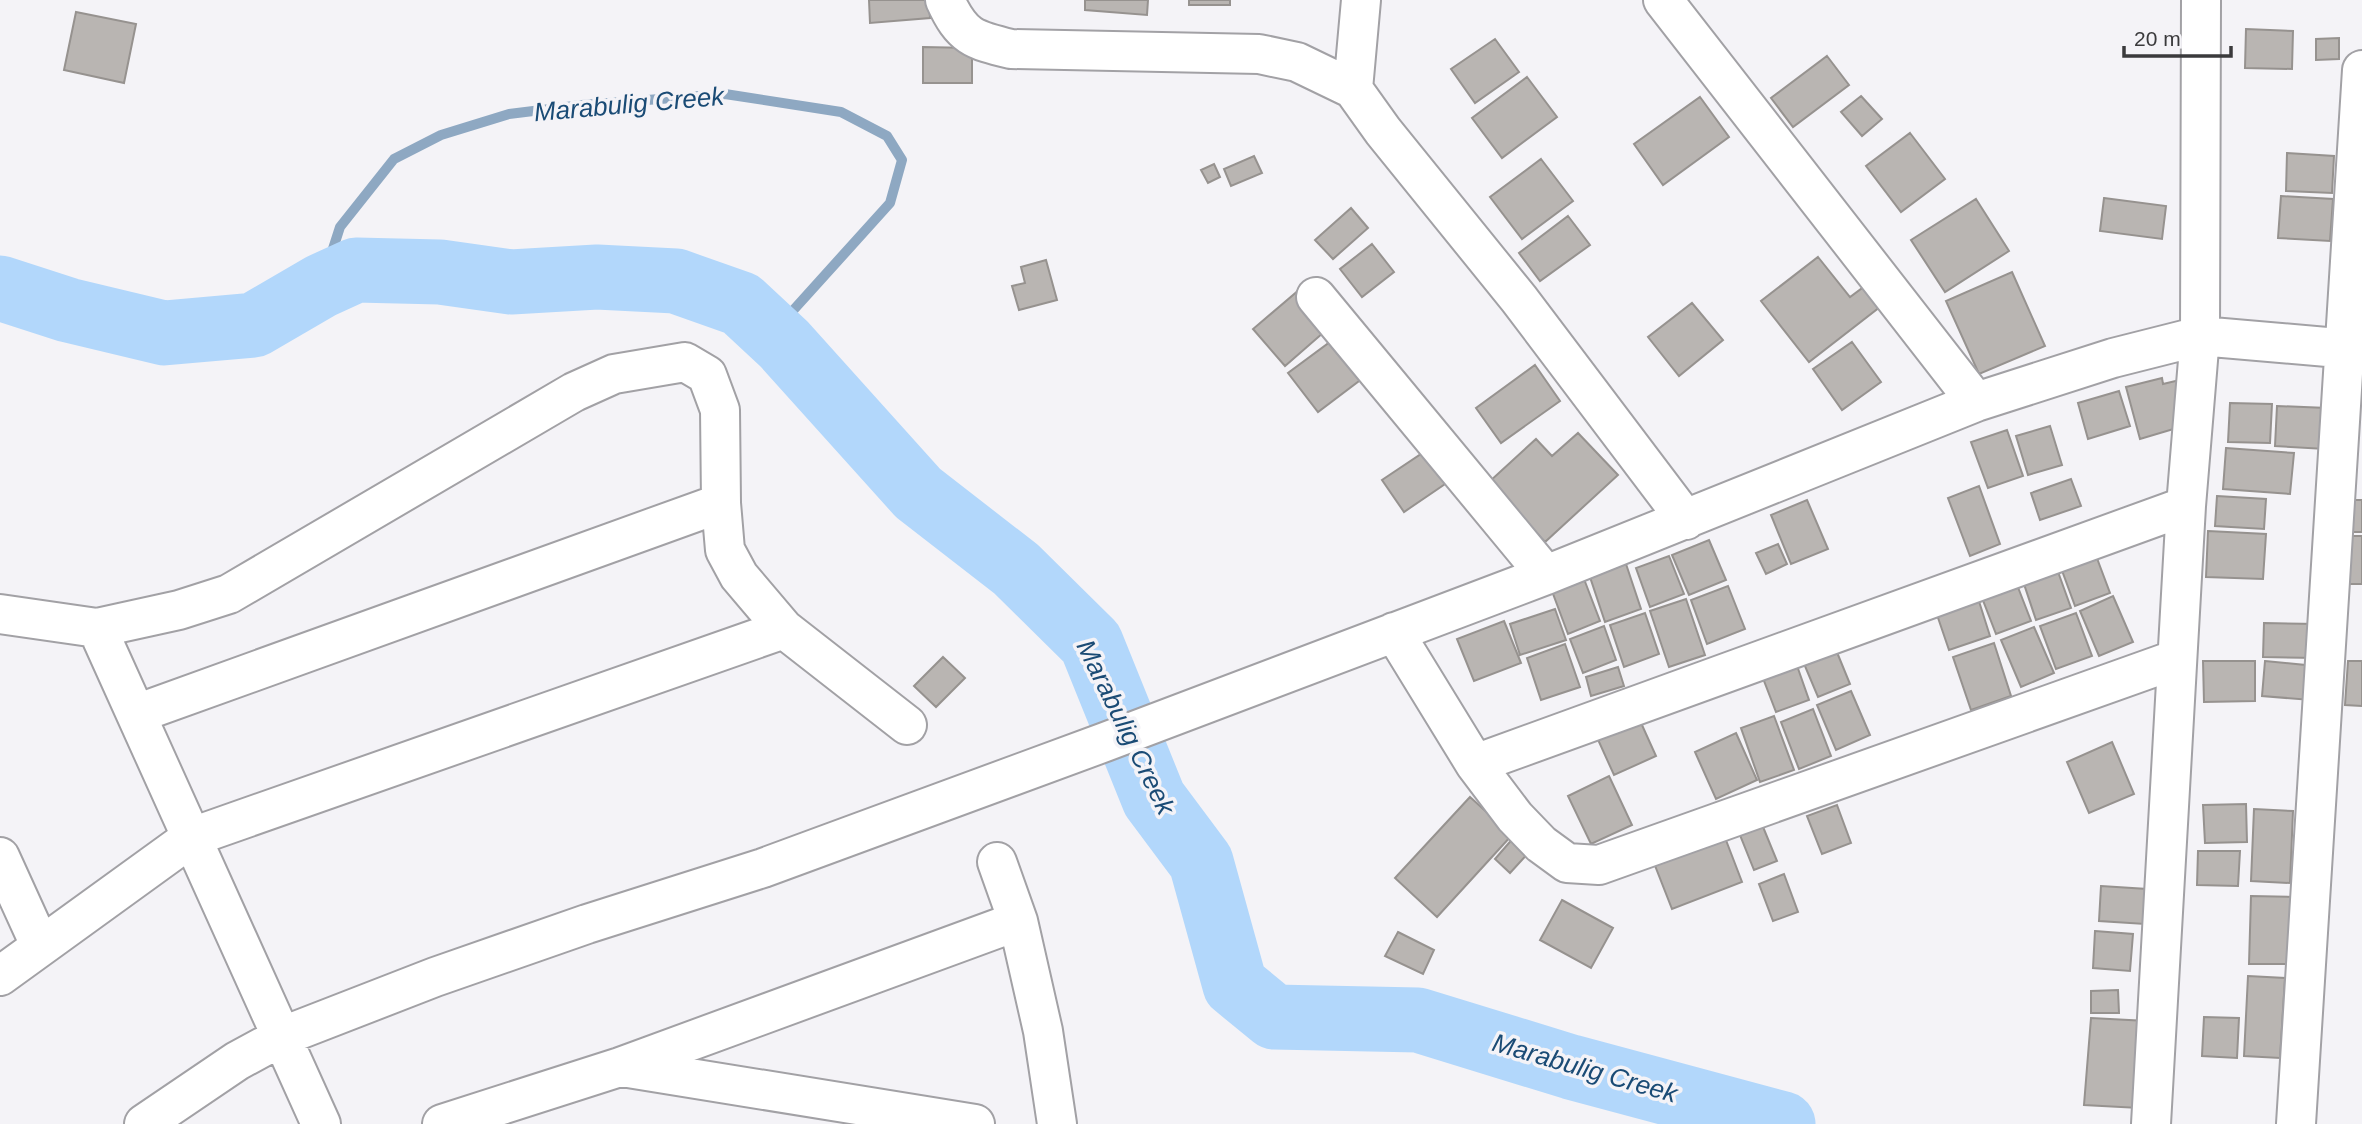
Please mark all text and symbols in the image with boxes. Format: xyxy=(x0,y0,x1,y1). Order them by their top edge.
scale bar xyxy=(2124,14,2231,58)
text: 20 m xyxy=(2134,27,2181,50)
water label: Marabulig Creek xyxy=(533,81,727,127)
water label: Marabulig Creek xyxy=(1071,635,1182,821)
water label: Marabulig Creek xyxy=(1489,1027,1683,1109)

